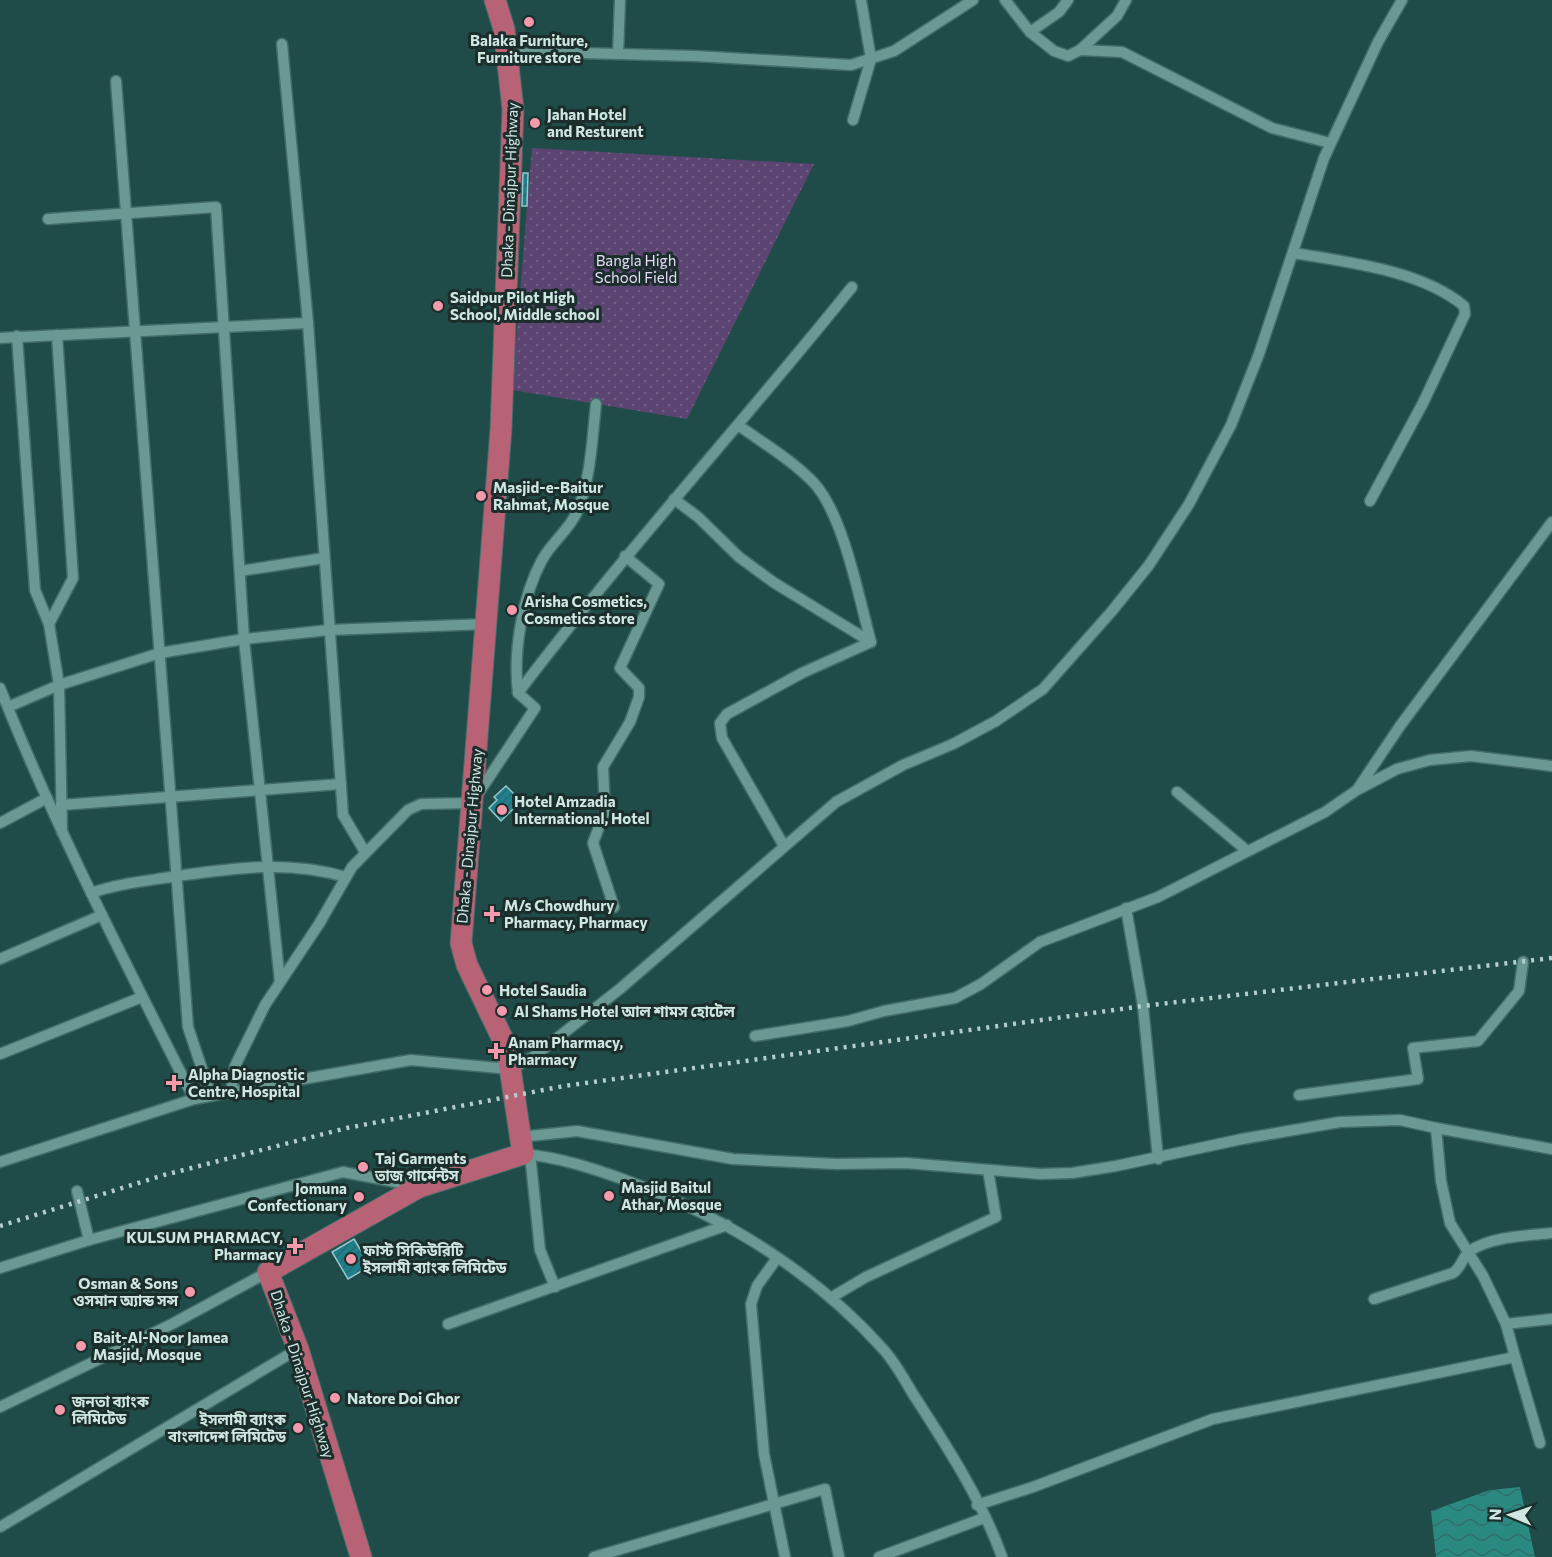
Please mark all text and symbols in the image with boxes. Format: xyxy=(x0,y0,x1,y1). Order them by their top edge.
marker: Balaka Furniture, Furniture store xyxy=(522,15,536,29)
place label: Balaka Furniture, Furniture store xyxy=(470,31,588,66)
street label: Dhaka - Dinajpur Highway xyxy=(497,102,521,278)
place label: Jahan Hotel and Resturent xyxy=(547,105,644,140)
marker: Jahan Hotel and Resturent xyxy=(528,116,542,130)
park label: Bangla High School Field xyxy=(595,251,677,286)
place label: Saidpur Pilot High School, Middle school xyxy=(450,288,600,323)
marker: Saidpur Pilot High School, Middle school xyxy=(431,299,445,313)
place label: Masjid-e-Baitur Rahmat, Mosque xyxy=(493,478,609,513)
marker: Masjid-e-Baitur Rahmat, Mosque xyxy=(474,489,488,503)
place label: Arisha Cosmetics, Cosmetics store xyxy=(524,592,647,627)
marker: Arisha Cosmetics, Cosmetics store xyxy=(505,603,519,617)
street label: Dhaka - Dinajpur Highway xyxy=(452,747,486,924)
place label: Hotel Amzadia International, Hotel xyxy=(514,792,650,827)
marker: Hotel Amzadia International, Hotel xyxy=(495,803,509,817)
place label: M/s Chowdhury Pharmacy, Pharmacy xyxy=(504,896,648,931)
marker: M/s Chowdhury Pharmacy, Pharmacy xyxy=(485,907,499,921)
place label: Hotel Saudia xyxy=(499,981,587,999)
marker: Hotel Saudia xyxy=(480,983,494,997)
place label: Al Shams Hotel আল শামস হোটেল xyxy=(514,1002,735,1020)
marker: Al Shams Hotel আল শামস হোটেল xyxy=(495,1004,509,1018)
place label: Anam Pharmacy, Pharmacy xyxy=(508,1033,623,1068)
marker: Anam Pharmacy, Pharmacy xyxy=(489,1044,503,1058)
place label: Alpha Diagnostic Centre, Hospital xyxy=(188,1065,305,1100)
marker: Alpha Diagnostic Centre, Hospital xyxy=(165,1074,183,1092)
place label: Taj Garments তাজ গার্মেন্টস xyxy=(374,1149,467,1184)
marker: Taj Garments তাজ গার্মেন্টস xyxy=(356,1160,370,1174)
place label: Masjid Baitul Athar, Mosque xyxy=(621,1178,722,1213)
place label: Jomuna Confectionary xyxy=(248,1179,348,1214)
marker: Masjid Baitul Athar, Mosque xyxy=(602,1189,616,1203)
marker: Jomuna Confectionary xyxy=(352,1190,366,1204)
place label: KULSUM PHARMACY, Pharmacy xyxy=(126,1228,284,1263)
marker: KULSUM PHARMACY, Pharmacy xyxy=(288,1239,302,1253)
place label: ফাস্ট সিকিউরিটি ইসলামী ব্যাংক লিমিটেড xyxy=(362,1241,507,1276)
marker: ফাস্ট সিকিউরিটি ইসলামী ব্যাংক লিমিটেড xyxy=(344,1252,358,1266)
place label: Osman & Sons ওসমান অ্যান্ড সন্স xyxy=(73,1274,179,1309)
marker: Osman & Sons ওসমান অ্যান্ড সন্স xyxy=(183,1285,197,1299)
street label: Dhaka - Dinajpur Highway xyxy=(267,1288,339,1461)
place label: Bait-Al-Noor Jamea Masjid, Mosque xyxy=(93,1328,229,1363)
marker: Bait-Al-Noor Jamea Masjid, Mosque xyxy=(74,1339,88,1353)
place label: Natore Doi Ghor xyxy=(347,1389,460,1407)
marker: Natore Doi Ghor xyxy=(328,1391,342,1405)
place label: জনতা ব্যাংক লিমিটেড xyxy=(71,1392,150,1427)
marker: জনতা ব্যাংক লিমিটেড xyxy=(53,1403,67,1417)
place label: ইসলামী ব্যাংক বাংলাদেশ লিমিটেড xyxy=(167,1410,287,1445)
marker: ইসলামী ব্যাংক বাংলাদেশ লিমিটেড xyxy=(291,1421,305,1435)
north arrow xyxy=(1480,1485,1540,1545)
text: N xyxy=(1485,1508,1504,1521)

